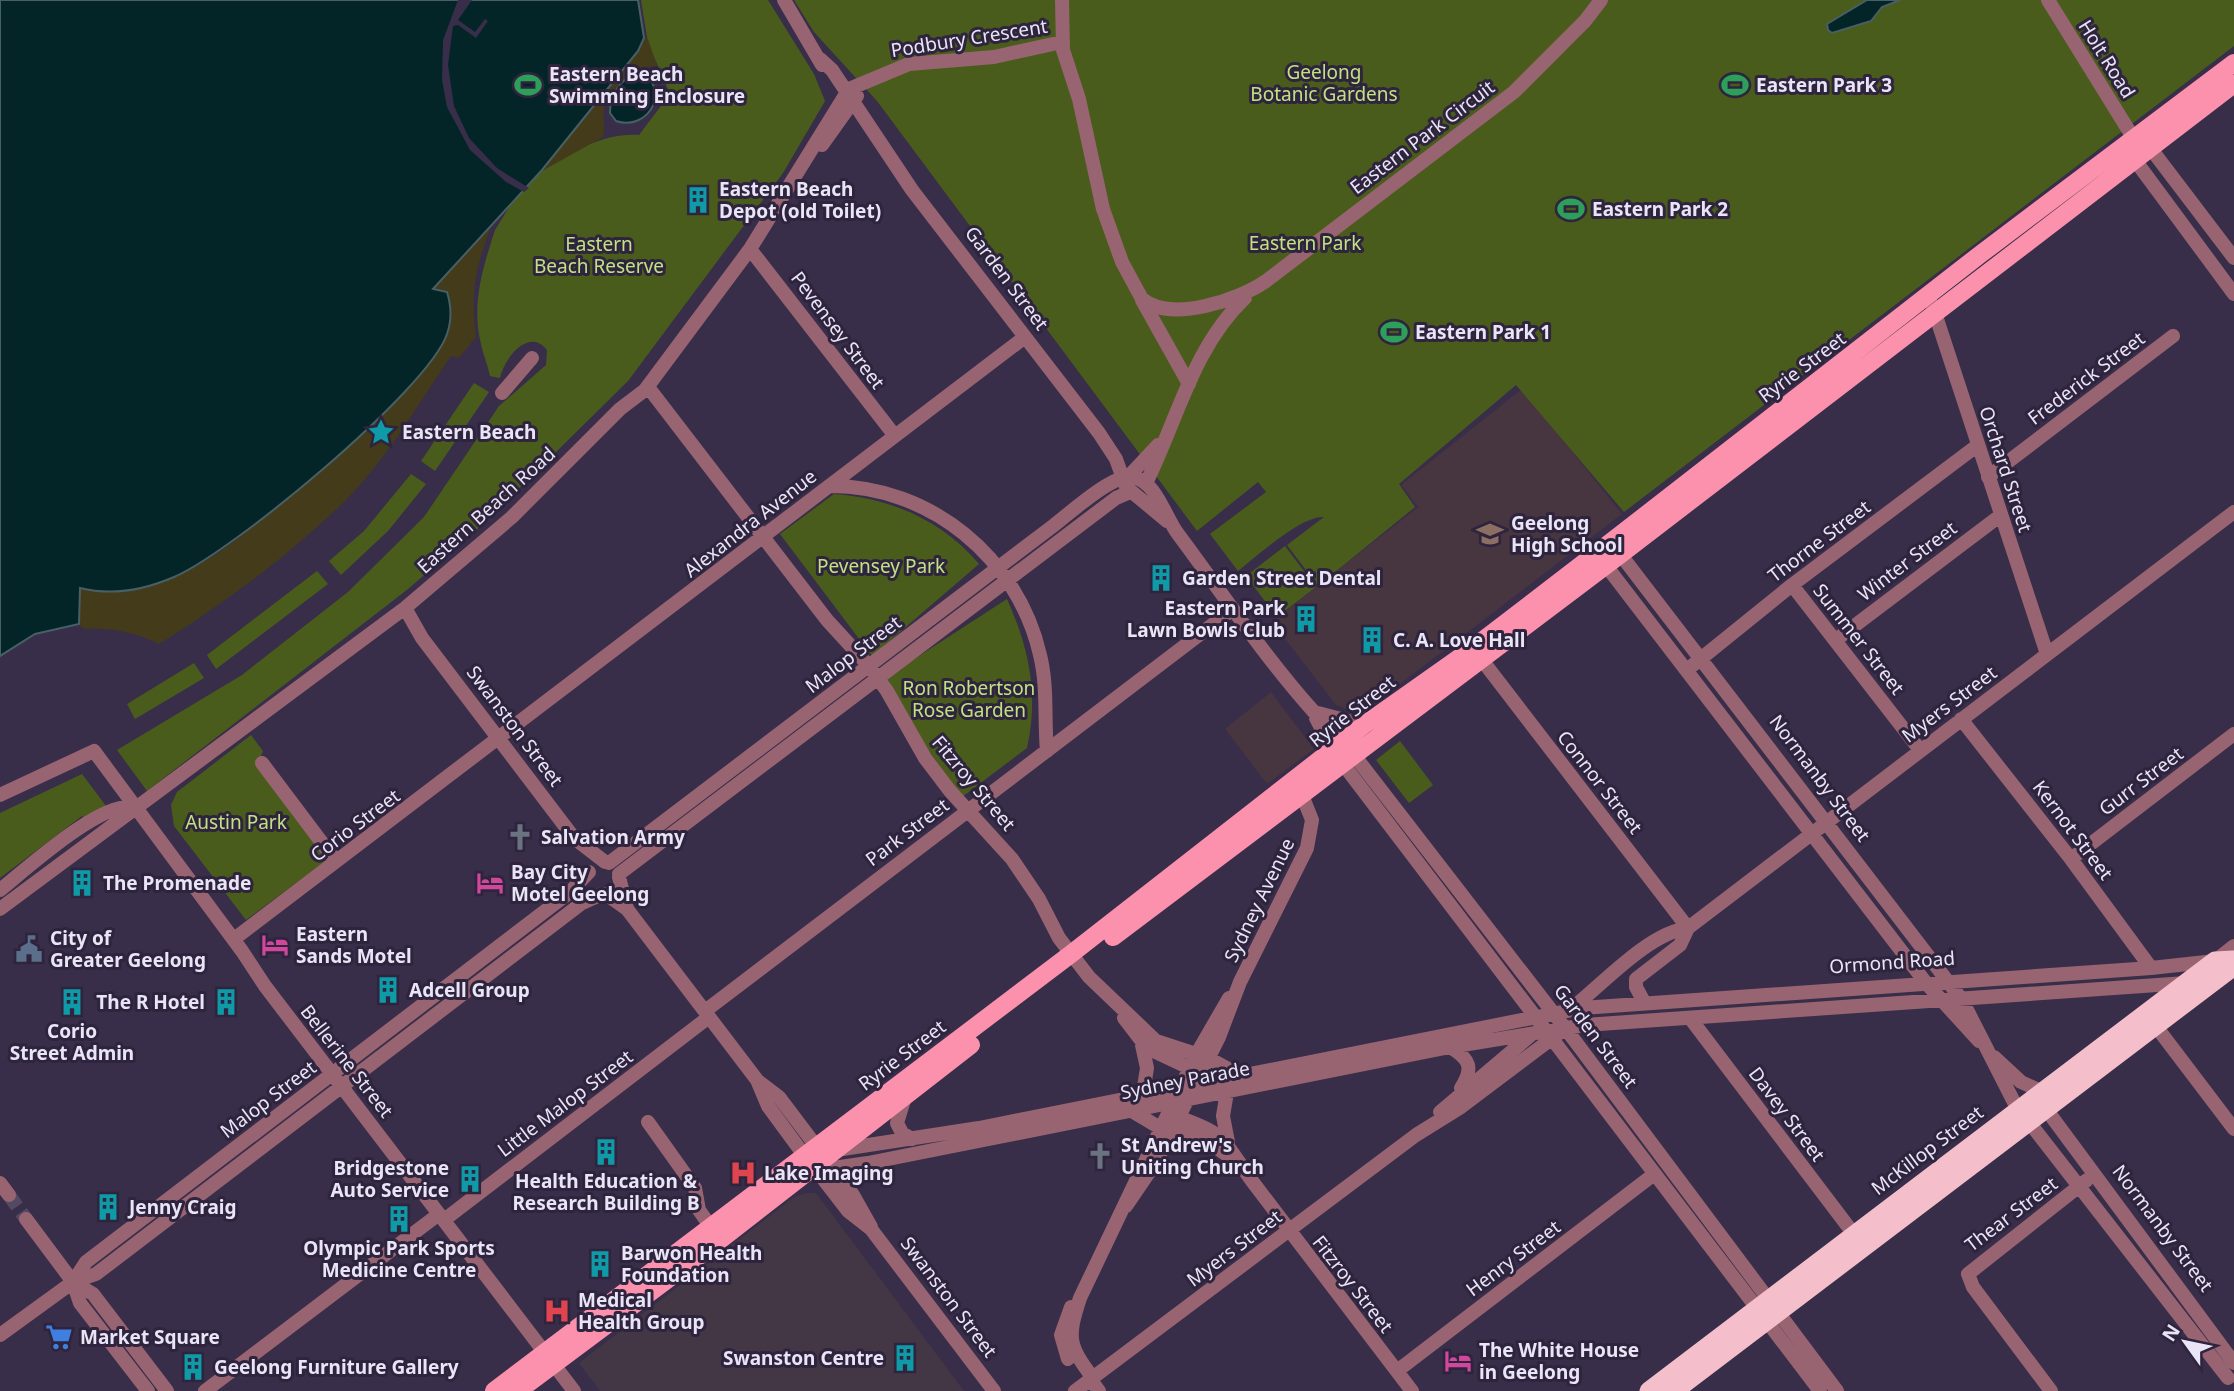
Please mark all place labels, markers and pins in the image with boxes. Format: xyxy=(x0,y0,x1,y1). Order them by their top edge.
place label: Eastern Beach Swimming Enclosure xyxy=(549,61,745,109)
sports icon: Eastern Beach Swimming Enclosure xyxy=(513,70,543,100)
sports icon: Eastern Park 3 xyxy=(1720,70,1750,100)
place label: Eastern Park 3 xyxy=(1756,72,1892,98)
place label: Eastern Beach Depot (old Toilet) xyxy=(719,176,881,224)
building icon: Eastern Beach Depot (old Toilet) xyxy=(683,185,713,215)
sports icon: Eastern Park 2 xyxy=(1556,194,1586,224)
place label: Eastern Park 2 xyxy=(1592,196,1728,222)
sports icon: Eastern Park 1 xyxy=(1379,317,1409,347)
place label: Eastern Park 1 xyxy=(1415,319,1551,345)
place icon: Eastern Beach xyxy=(366,417,396,447)
place label: Eastern Beach xyxy=(402,419,536,445)
place label: Geelong High School xyxy=(1511,510,1623,558)
school or university icon: Geelong High School xyxy=(1475,519,1505,549)
building icon: Garden Street Dental xyxy=(1146,563,1176,593)
place label: Garden Street Dental xyxy=(1182,565,1381,591)
place label: Eastern Park Lawn Bowls Club xyxy=(1127,595,1285,643)
building icon: Eastern Park Lawn Bowls Club xyxy=(1291,604,1321,634)
building icon: C. A. Love Hall xyxy=(1357,625,1387,655)
place label: C. A. Love Hall xyxy=(1393,627,1525,653)
church icon: Salvation Army xyxy=(505,822,535,852)
place label: Salvation Army xyxy=(541,824,685,850)
place label: Bay City Motel Geelong xyxy=(511,859,649,907)
building icon: The Promenade xyxy=(67,868,97,898)
hotel icon: Bay City Motel Geelong xyxy=(475,868,505,898)
place label: The Promenade xyxy=(103,870,251,896)
place label: Eastern Sands Motel xyxy=(296,921,412,969)
place label: City of Greater Geelong xyxy=(50,925,206,973)
hotel icon: Eastern Sands Motel xyxy=(260,930,290,960)
public building icon: City of Greater Geelong xyxy=(14,934,44,964)
building icon: Adcell Group xyxy=(373,975,403,1005)
place label: Adcell Group xyxy=(409,977,530,1003)
building icon: Corio Street Admin xyxy=(57,987,87,1017)
building icon: The R Hotel xyxy=(211,987,241,1017)
place label: The R Hotel xyxy=(96,989,205,1015)
place label: Corio Street Admin xyxy=(10,1018,134,1066)
place label: St Andrew's Uniting Church xyxy=(1121,1132,1264,1180)
building icon: Health Education & Research Building B xyxy=(591,1137,621,1167)
church icon: St Andrew's Uniting Church xyxy=(1085,1141,1115,1171)
place label: Bridgestone Auto Service xyxy=(330,1155,449,1203)
hospital icon: Lake Imaging xyxy=(728,1158,758,1188)
place label: Lake Imaging xyxy=(764,1160,893,1186)
building icon: Bridgestone Auto Service xyxy=(455,1164,485,1194)
place label: Health Education & Research Building B xyxy=(512,1168,700,1216)
building icon: Jenny Craig xyxy=(93,1192,123,1222)
place label: Jenny Craig xyxy=(127,1194,237,1220)
building icon: Olympic Park Sports Medicine Centre xyxy=(384,1204,414,1234)
place label: Olympic Park Sports Medicine Centre xyxy=(303,1235,495,1283)
place label: Barwon Health Foundation xyxy=(621,1240,762,1288)
building icon: Barwon Health Foundation xyxy=(585,1249,615,1279)
place label: Medical Health Group xyxy=(578,1287,705,1335)
hospital icon: Medical Health Group xyxy=(542,1296,572,1326)
supermarket icon: Market Square xyxy=(44,1322,74,1352)
place label: Market Square xyxy=(80,1324,220,1350)
place label: The White House in Geelong xyxy=(1479,1337,1639,1385)
building icon: Swanston Centre xyxy=(890,1343,920,1373)
place label: Swanston Centre xyxy=(723,1345,884,1371)
hotel icon: The White House in Geelong xyxy=(1443,1346,1473,1376)
building icon: Geelong Furniture Gallery xyxy=(178,1352,208,1382)
place label: Geelong Furniture Gallery xyxy=(214,1354,459,1380)

